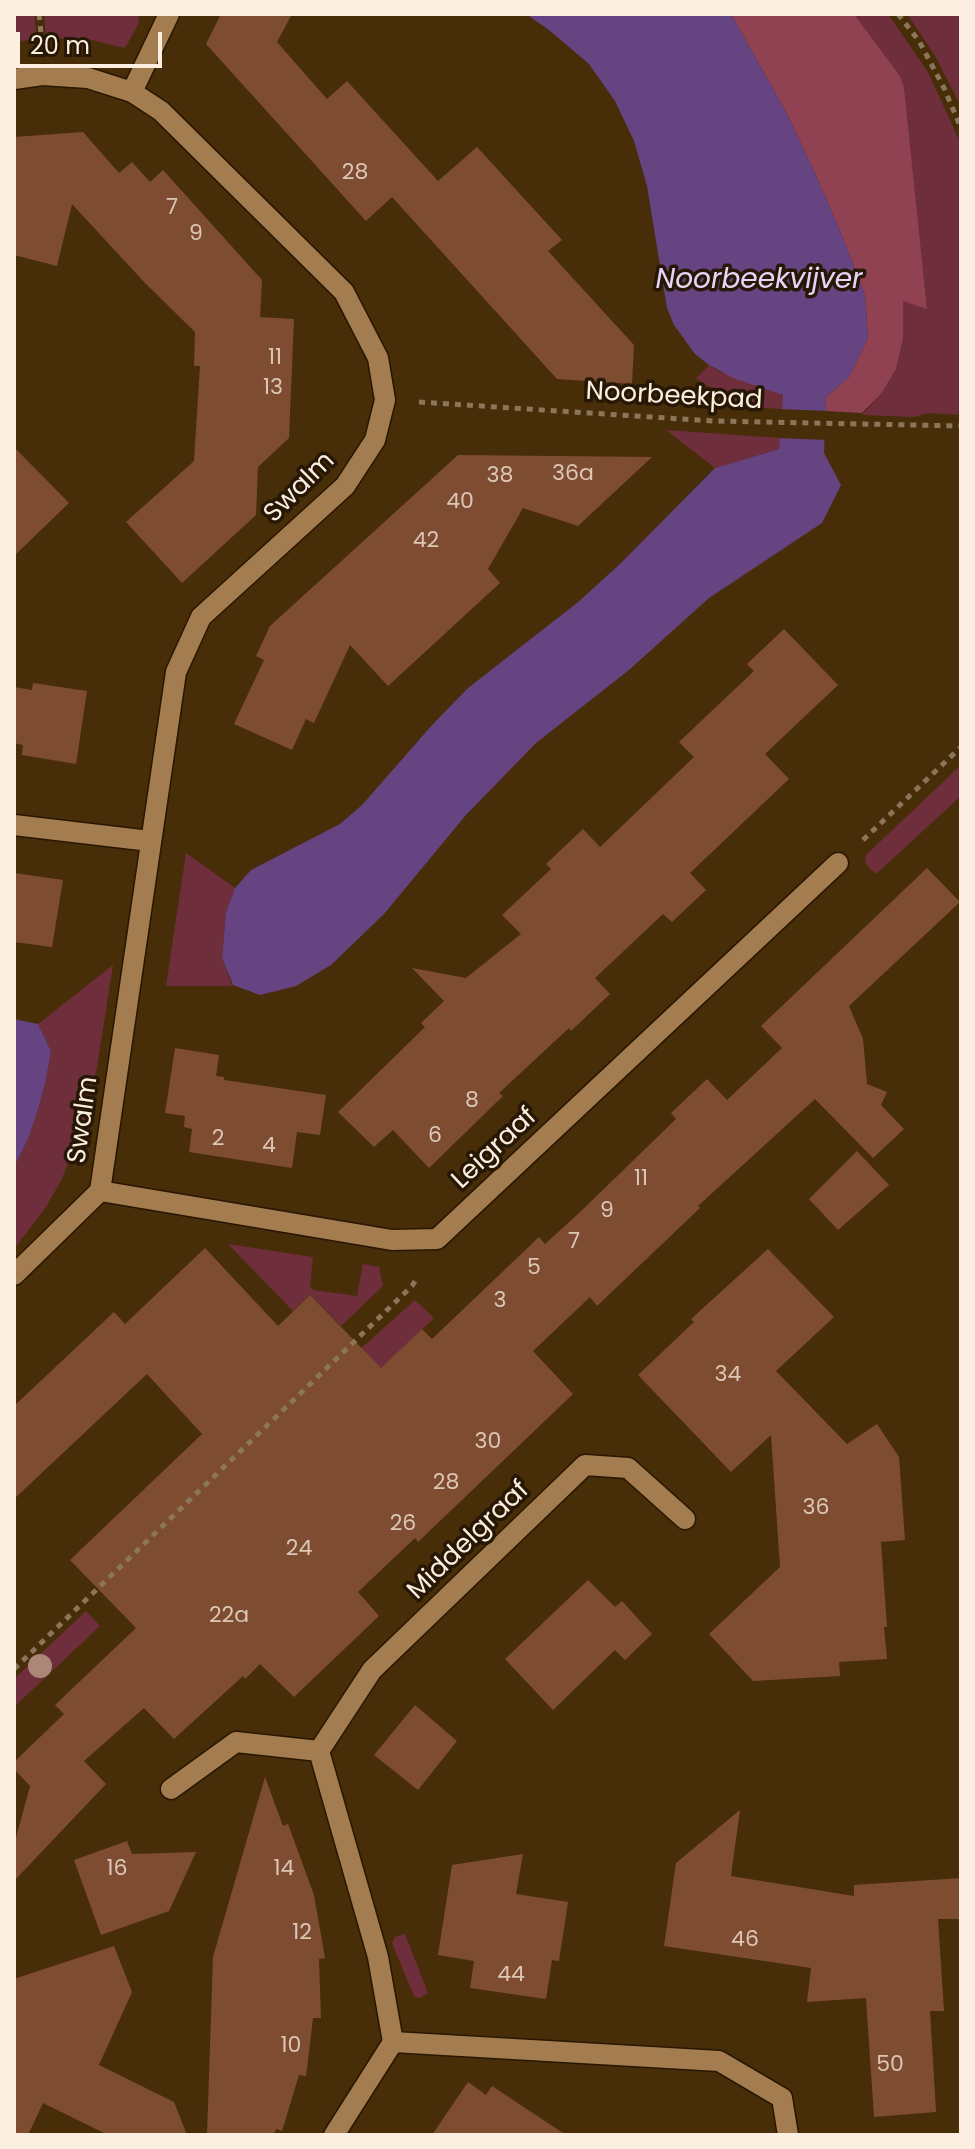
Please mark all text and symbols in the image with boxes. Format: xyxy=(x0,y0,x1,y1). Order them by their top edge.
scale bar xyxy=(20,16,166,66)
text: 20 m xyxy=(30,29,90,62)
house number: 28 xyxy=(342,160,368,186)
house number: 7 xyxy=(166,195,178,221)
house number: 9 xyxy=(189,221,203,247)
water label: Noorbeekvijver xyxy=(655,264,863,298)
house number: 11 xyxy=(268,345,282,371)
house number: 13 xyxy=(263,375,283,401)
street label: Noorbeekpad xyxy=(585,377,763,417)
street label: Swalm xyxy=(258,446,342,530)
house number: 36a xyxy=(552,461,594,487)
house number: 38 xyxy=(487,463,513,489)
house number: 40 xyxy=(446,489,474,515)
house number: 42 xyxy=(413,528,439,554)
street label: Swalm xyxy=(62,1075,106,1165)
house number: 8 xyxy=(465,1088,479,1114)
street label: Leigraaf xyxy=(446,1102,544,1196)
house number: 6 xyxy=(428,1123,442,1149)
house number: 2 xyxy=(212,1126,224,1152)
house number: 4 xyxy=(262,1133,276,1159)
house number: 11 xyxy=(634,1166,648,1192)
house number: 9 xyxy=(600,1198,614,1224)
house number: 7 xyxy=(568,1229,580,1255)
house number: 5 xyxy=(527,1255,541,1281)
house number: 3 xyxy=(494,1288,506,1314)
house number: 34 xyxy=(715,1362,741,1388)
house number: 30 xyxy=(475,1429,501,1455)
house number: 28 xyxy=(433,1470,459,1496)
street label: Middelgraaf xyxy=(402,1475,536,1607)
house number: 36 xyxy=(803,1495,829,1521)
house number: 26 xyxy=(390,1511,416,1537)
house number: 24 xyxy=(286,1536,312,1562)
house number: 22a xyxy=(209,1603,249,1629)
house number: 16 xyxy=(106,1856,128,1882)
house number: 14 xyxy=(274,1856,294,1882)
house number: 12 xyxy=(292,1920,312,1946)
house number: 46 xyxy=(731,1927,759,1953)
house number: 44 xyxy=(497,1962,525,1988)
house number: 10 xyxy=(281,2033,301,2059)
house number: 50 xyxy=(876,2052,904,2078)

